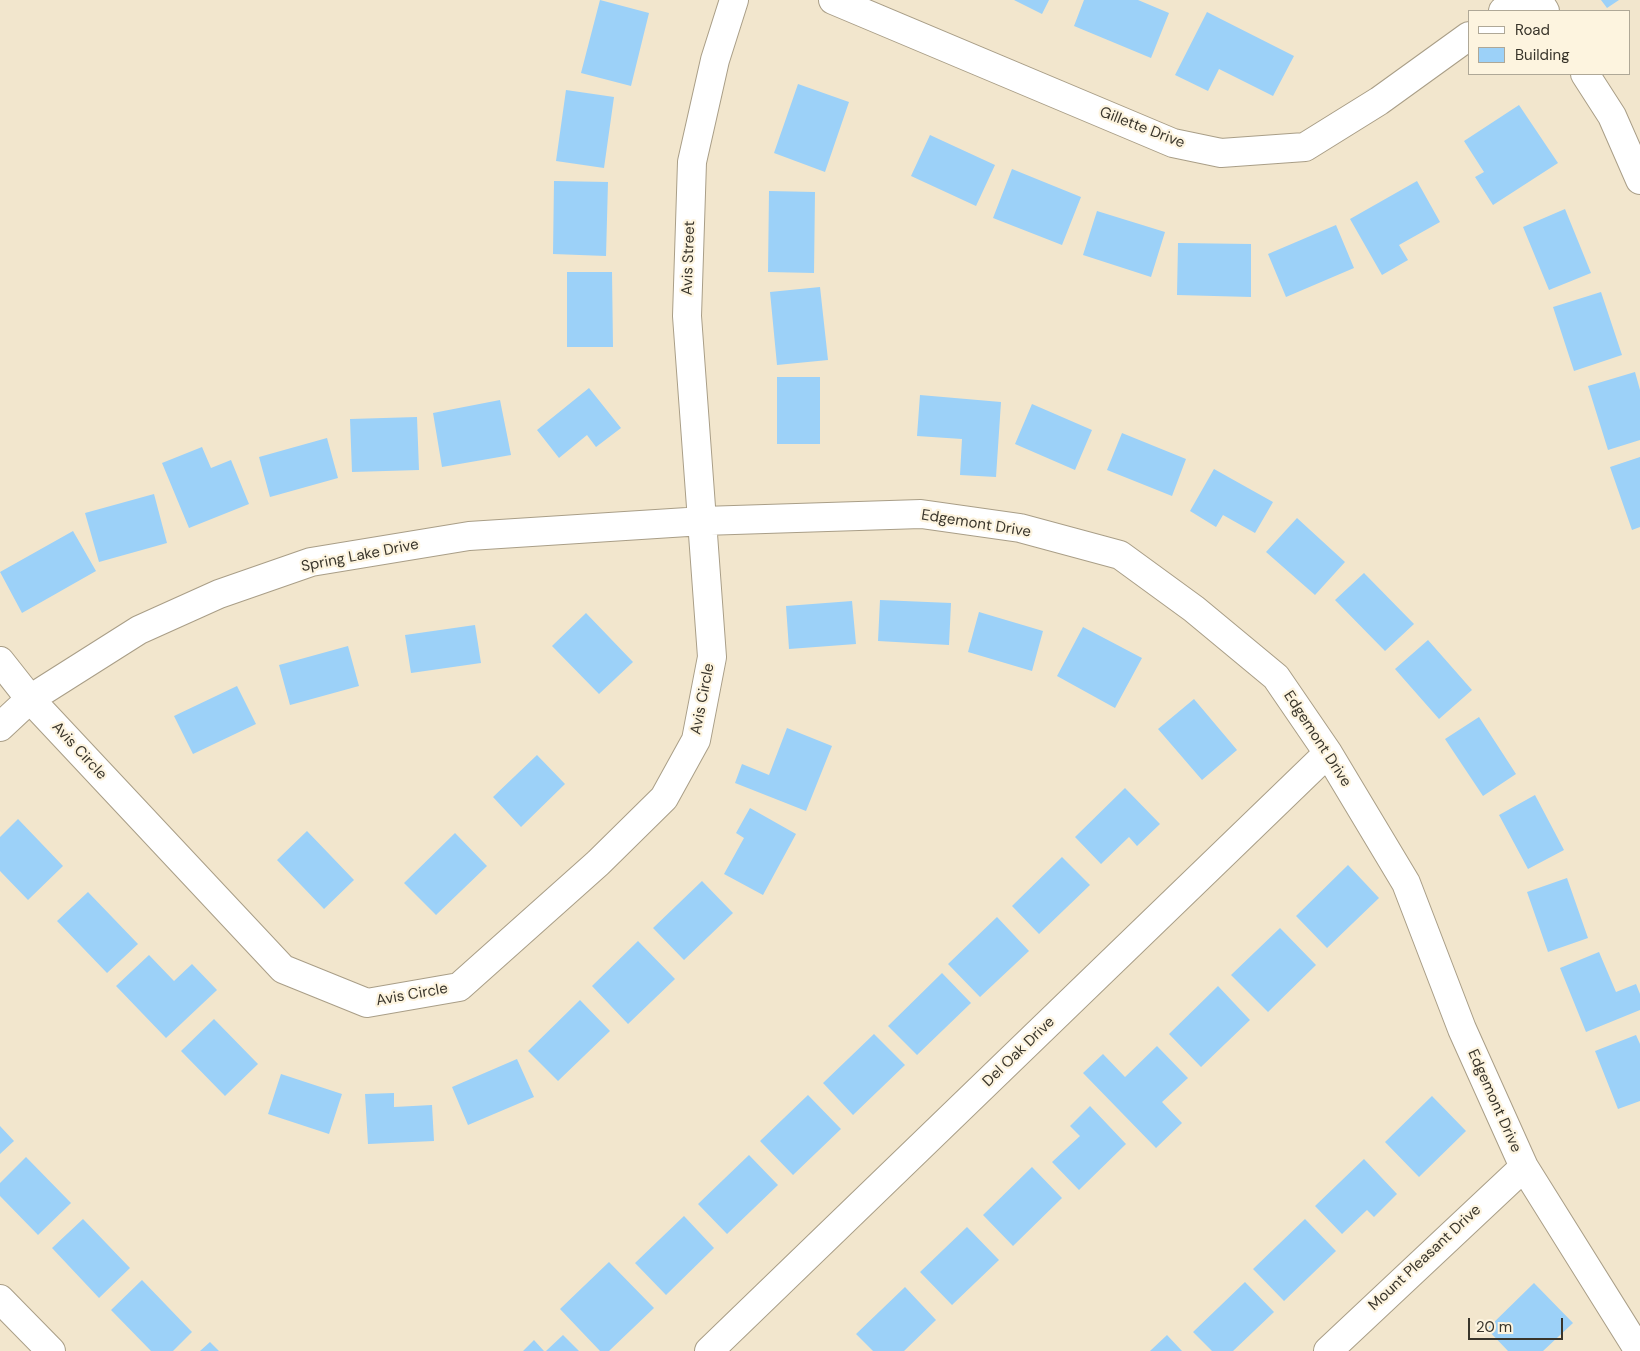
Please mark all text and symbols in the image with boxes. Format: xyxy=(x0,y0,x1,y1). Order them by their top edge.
legend xyxy=(1468,10,1630,75)
text: Road xyxy=(1515,20,1550,40)
text: Building xyxy=(1515,45,1570,65)
street label: Gillette Drive xyxy=(1097,104,1187,152)
street label: Avis Street xyxy=(679,220,699,296)
street label: Edgemont Drive xyxy=(920,506,1032,542)
street label: Spring Lake Drive xyxy=(300,536,420,576)
street label: Avis Circle xyxy=(687,662,719,736)
street label: Edgemont Drive xyxy=(1279,688,1355,790)
street label: Avis Circle xyxy=(48,718,110,784)
street label: Avis Circle xyxy=(375,980,449,1010)
street label: Del Oak Drive xyxy=(979,1013,1059,1091)
street label: Edgemont Drive xyxy=(1463,1047,1525,1155)
street label: Mount Pleasant Drive xyxy=(1365,1201,1485,1315)
scale bar xyxy=(1470,1308,1565,1340)
text: 20 m xyxy=(1476,1317,1512,1337)

